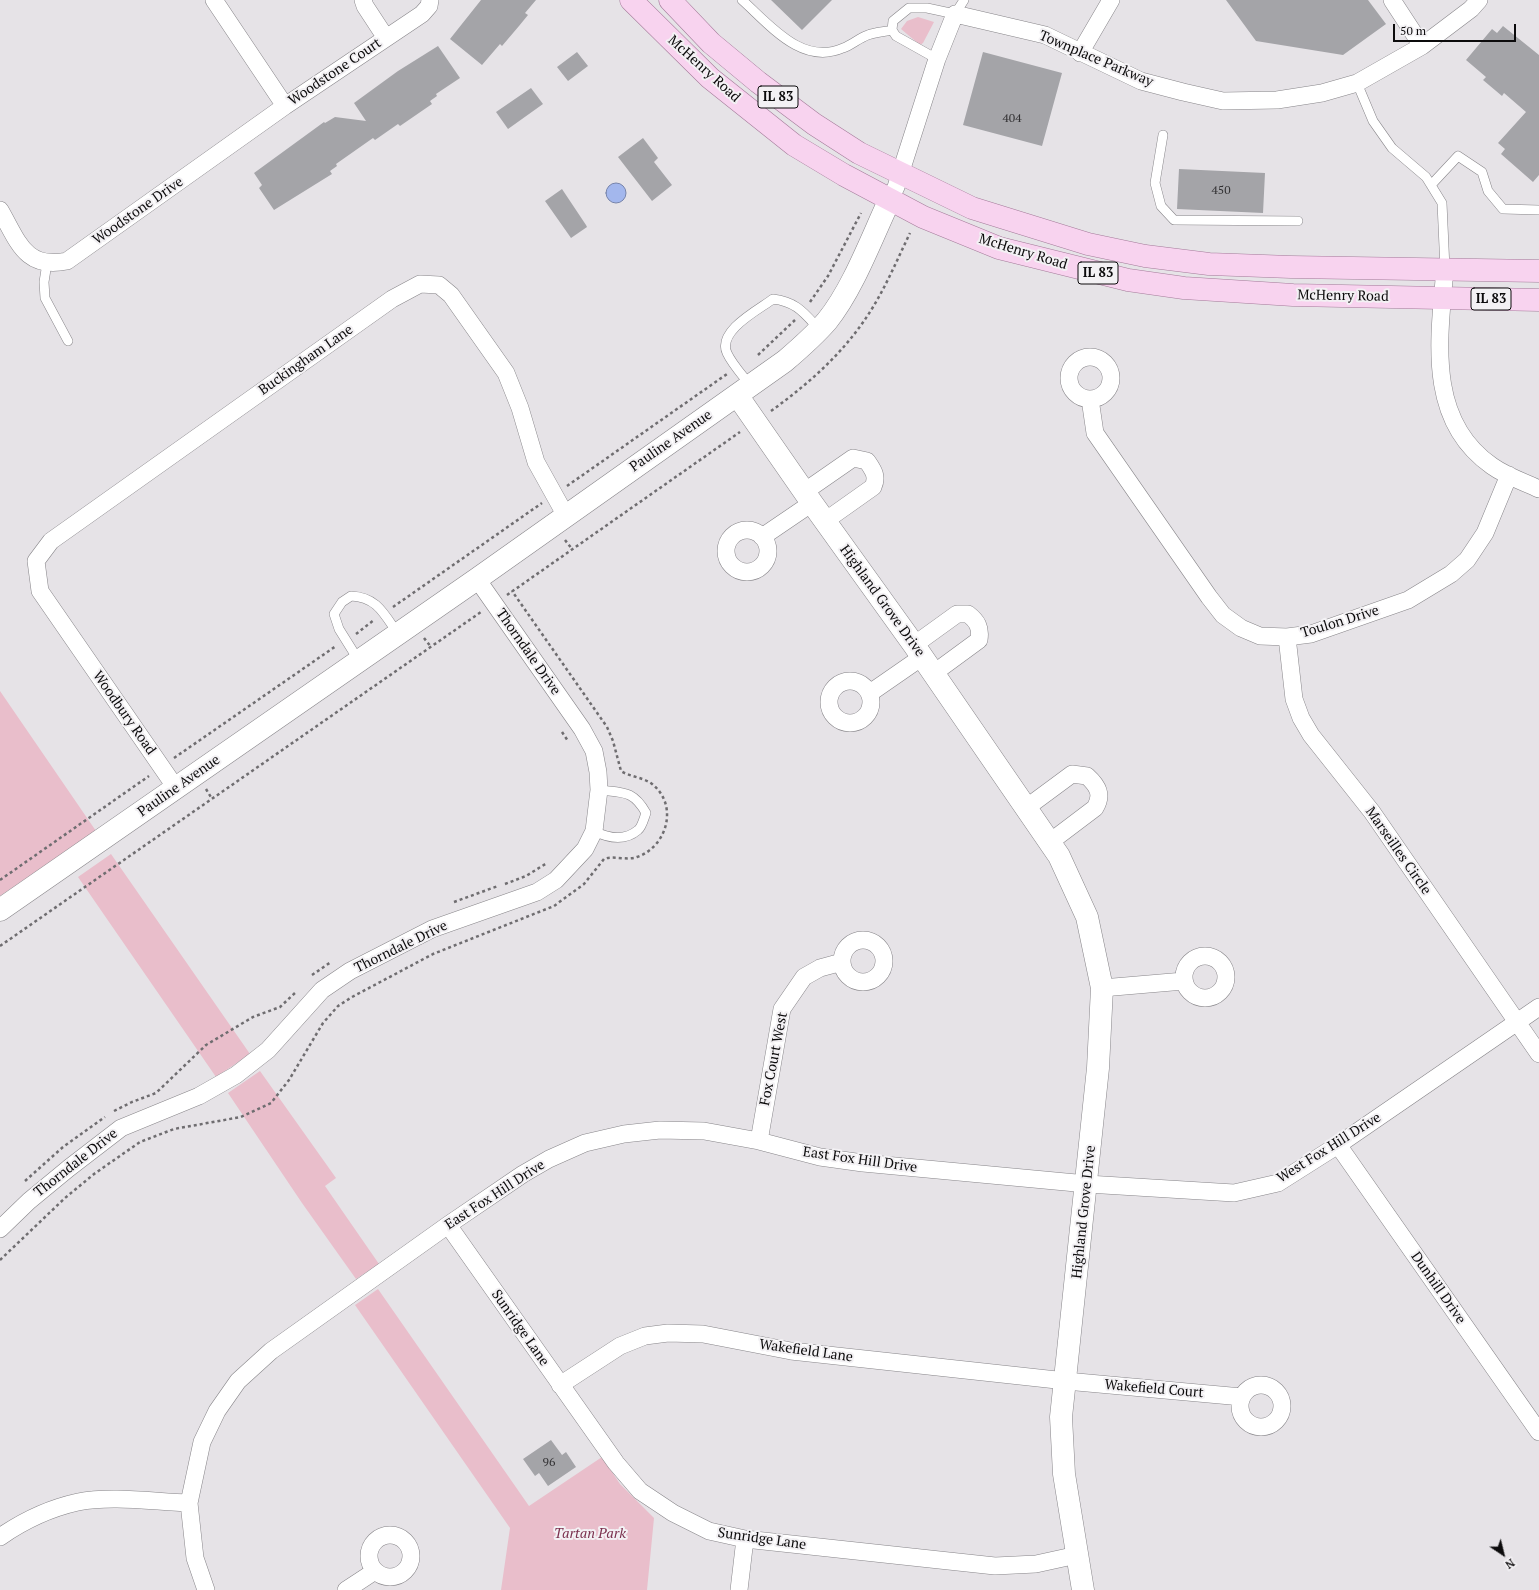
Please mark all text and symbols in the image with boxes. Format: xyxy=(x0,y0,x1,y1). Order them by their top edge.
scale bar xyxy=(1395,16,1518,42)
text: 50 m xyxy=(1400,23,1426,38)
street label: Townplace Parkway xyxy=(1037,27,1155,91)
street label: McHenry Road xyxy=(664,32,744,106)
street label: Woodstone Court xyxy=(285,35,385,109)
road number: IL 83 xyxy=(758,86,798,108)
house number: 404 xyxy=(1002,112,1022,126)
street label: Woodstone Drive xyxy=(90,174,186,248)
house number: 450 xyxy=(1211,184,1231,198)
street label: McHenry Road xyxy=(977,231,1069,273)
road number: IL 83 xyxy=(1078,262,1118,284)
street label: McHenry Road xyxy=(1297,287,1389,305)
road number: IL 83 xyxy=(1471,288,1511,310)
street label: Buckingham Lane xyxy=(256,321,356,399)
street label: Pauline Avenue xyxy=(627,406,715,476)
street label: Highland Grove Drive xyxy=(836,542,928,660)
street label: Toulon Drive xyxy=(1299,602,1381,642)
street label: Thorndale Drive xyxy=(492,606,564,698)
street label: Woodbury Road xyxy=(89,668,159,758)
street label: Pauline Avenue xyxy=(135,751,223,821)
street label: Marseilles Circle xyxy=(1362,804,1434,898)
street label: Thorndale Drive xyxy=(352,917,450,977)
street label: Fox Court West xyxy=(757,1011,791,1107)
street label: West Fox Hill Drive xyxy=(1274,1109,1384,1187)
street label: Thorndale Drive xyxy=(31,1125,121,1201)
street label: East Fox Hill Drive xyxy=(802,1144,918,1176)
street label: Highland Grove Drive xyxy=(1069,1145,1099,1279)
street label: East Fox Hill Drive xyxy=(442,1157,548,1233)
street label: Dunhill Drive xyxy=(1407,1249,1469,1327)
street label: Sunridge Lane xyxy=(488,1287,552,1369)
street label: Wakefield Lane xyxy=(758,1336,854,1366)
street label: Wakefield Court xyxy=(1104,1376,1204,1402)
house number: 96 xyxy=(543,1456,555,1470)
street label: Sunridge Lane xyxy=(717,1524,807,1554)
park label: Tartan Park xyxy=(554,1526,626,1542)
north arrow xyxy=(1483,1534,1523,1574)
text: N xyxy=(1502,1556,1517,1572)

